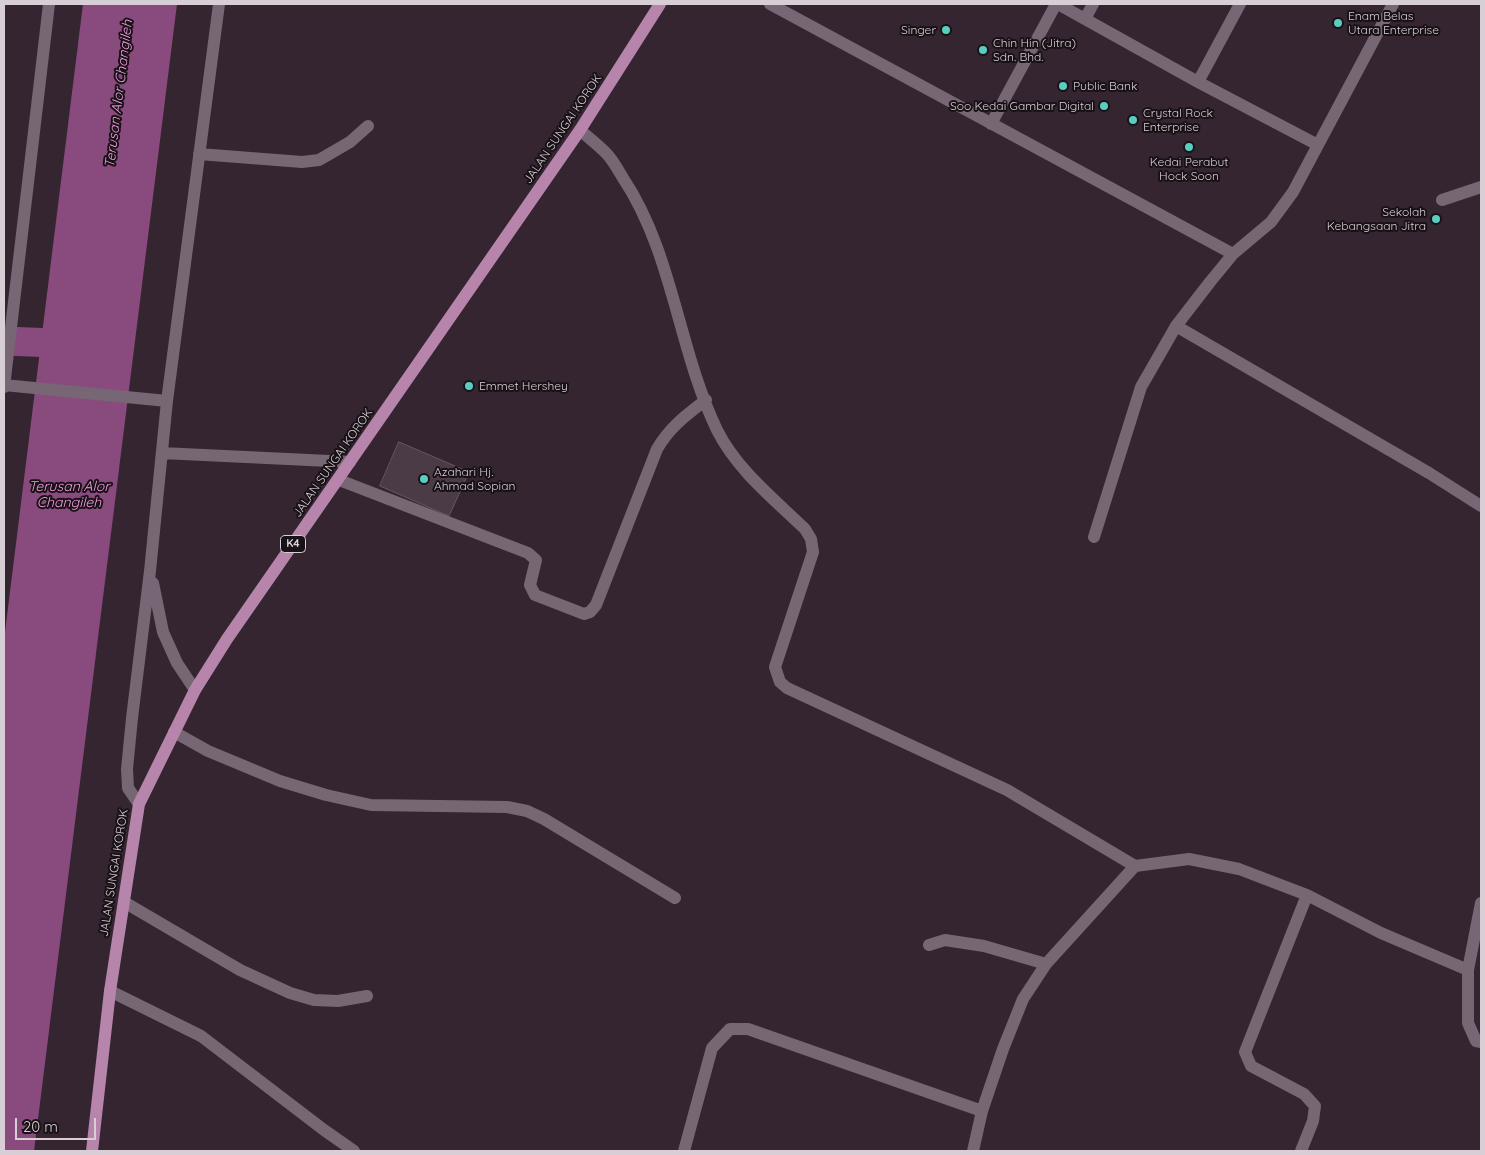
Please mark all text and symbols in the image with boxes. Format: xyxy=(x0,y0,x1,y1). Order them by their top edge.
place label: Enam Belas Utara Enterprise xyxy=(1348,9,1439,37)
marker: Enam Belas Utara Enterprise xyxy=(1332,17,1344,29)
water label: Terusan Alor Changileh xyxy=(102,19,136,169)
place label: Singer xyxy=(901,23,936,37)
marker: Singer xyxy=(940,24,952,36)
place label: Chin Hin (Jitra) Sdn. Bhd. xyxy=(993,36,1076,64)
marker: Chin Hin (Jitra) Sdn. Bhd. xyxy=(977,44,989,56)
street label: JALAN SUNGAI KOROK xyxy=(521,71,605,187)
place label: Public Bank xyxy=(1073,79,1137,93)
marker: Public Bank xyxy=(1057,80,1069,92)
place label: Soo Kedai Gambar Digital xyxy=(950,99,1094,113)
marker: Soo Kedai Gambar Digital xyxy=(1098,100,1110,112)
place label: Crystal Rock Enterprise xyxy=(1143,106,1213,134)
marker: Crystal Rock Enterprise xyxy=(1127,114,1139,126)
marker: Kedai Perabut Hock Soon xyxy=(1183,141,1195,153)
place label: Kedai Perabut Hock Soon xyxy=(1150,155,1228,183)
place label: Sekolah Kebangsaan Jitra xyxy=(1327,205,1426,233)
marker: Sekolah Kebangsaan Jitra xyxy=(1430,213,1442,225)
place label: Emmet Hershey xyxy=(479,379,568,393)
marker: Emmet Hershey xyxy=(463,380,475,392)
street label: JALAN SUNGAI KOROK xyxy=(290,406,376,520)
place label: Azahari Hj. Ahmad Sopian xyxy=(434,465,515,493)
marker: Azahari Hj. Ahmad Sopian xyxy=(418,473,430,485)
water label: Terusan Alor Changileh xyxy=(28,479,110,512)
road number: K4 xyxy=(280,536,306,552)
street label: JALAN SUNGAI KOROK xyxy=(97,808,131,938)
scale bar xyxy=(18,1108,99,1140)
text: 20 m xyxy=(23,1117,58,1136)

